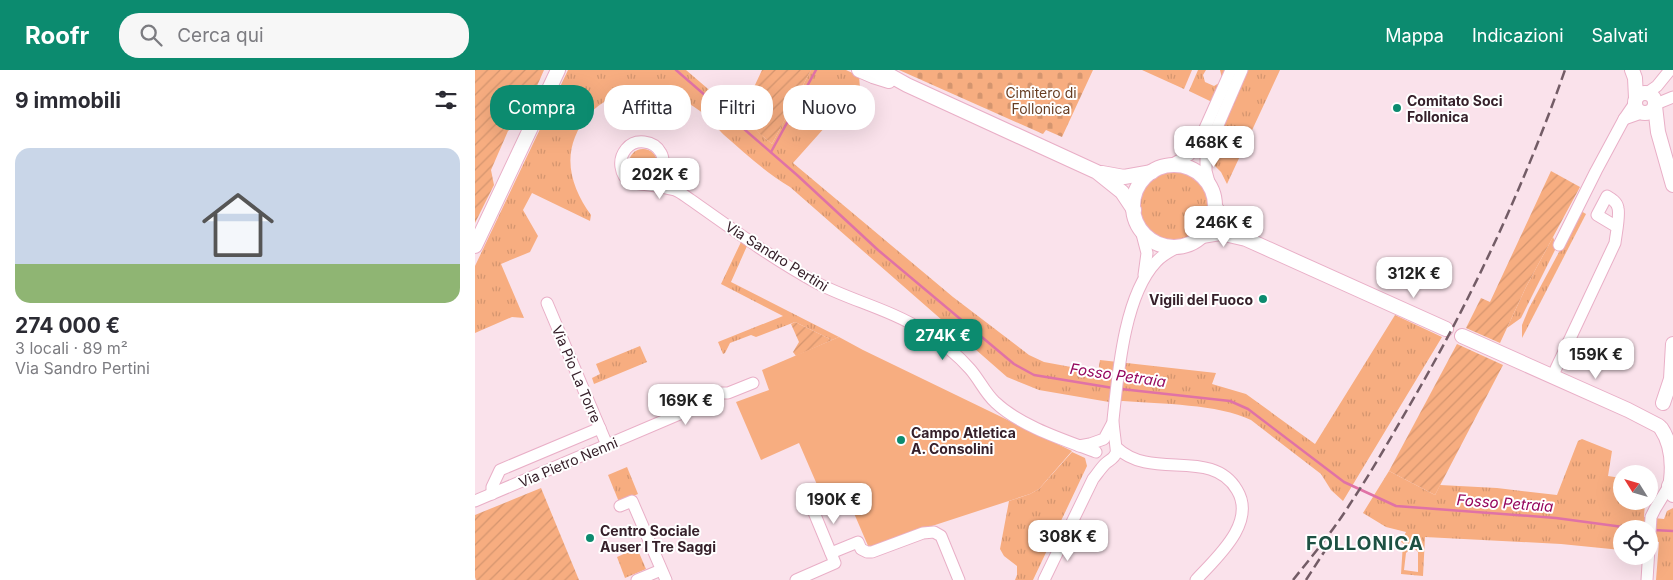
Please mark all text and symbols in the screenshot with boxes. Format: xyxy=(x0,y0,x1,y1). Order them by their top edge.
search box xyxy=(119,13,469,58)
text: Roofr xyxy=(25,21,89,50)
icon: search xyxy=(137,21,165,49)
text: Cerca qui xyxy=(177,24,264,47)
text: Mappa xyxy=(1385,25,1444,46)
text: Indicazioni xyxy=(1472,25,1564,46)
text: Salvati xyxy=(1592,25,1648,46)
park label: Cimitero di Follonica xyxy=(1005,84,1077,117)
chip: Compra xyxy=(490,85,594,130)
chip: Affitta xyxy=(604,85,691,130)
chip: Filtri xyxy=(701,85,773,130)
chip: Nuovo xyxy=(783,85,875,130)
icon: filters xyxy=(432,86,460,114)
text: 9 immobili xyxy=(15,88,121,113)
place label: Comitato Soci Follonica xyxy=(1407,92,1503,125)
marker: Comitato Soci Follonica xyxy=(1391,102,1403,114)
pin: 468K € xyxy=(1173,126,1255,168)
text: 468K € xyxy=(1185,132,1243,152)
pin: 202K € xyxy=(619,158,701,200)
text: 202K € xyxy=(631,164,689,184)
icon: home xyxy=(193,180,283,270)
pin: 246K € xyxy=(1183,206,1265,248)
text: 246K € xyxy=(1195,212,1253,232)
street label: Via Sandro Pertini xyxy=(722,218,832,294)
pin: 312K € xyxy=(1373,256,1455,299)
text: 312K € xyxy=(1387,263,1441,283)
place label: Vigili del Fuoco xyxy=(1149,291,1253,308)
marker: Vigili del Fuoco xyxy=(1257,293,1269,305)
text: 274 000 € xyxy=(15,313,120,338)
pin: 274K € xyxy=(902,318,984,361)
street label: Via Pio La Torre xyxy=(549,323,605,425)
text: 274K € xyxy=(915,325,971,345)
text: 3 locali · 89 m² xyxy=(15,338,128,358)
pin: 159K € xyxy=(1555,338,1637,380)
text: 159K € xyxy=(1569,344,1623,364)
text: Via Sandro Pertini xyxy=(15,358,150,378)
water label: Fosso Petraia xyxy=(1069,359,1167,391)
pin: 169K € xyxy=(645,384,727,426)
text: 169K € xyxy=(659,390,713,410)
place label: Campo Atletica A. Consolini xyxy=(911,424,1016,457)
street label: Via Pietro Nenni xyxy=(516,433,620,491)
marker: Campo Atletica A. Consolini xyxy=(895,434,907,446)
north arrow xyxy=(1613,465,1657,510)
map controls xyxy=(1613,465,1658,565)
pin: 190K € xyxy=(793,482,875,525)
text: 190K € xyxy=(807,489,861,509)
water label: Fosso Petraia xyxy=(1456,490,1554,516)
pin: 308K € xyxy=(1027,520,1109,562)
button: locate xyxy=(1613,520,1658,565)
place label: Centro Sociale Auser I Tre Saggi xyxy=(600,522,716,555)
text: 308K € xyxy=(1039,526,1097,546)
marker: Centro Sociale Auser I Tre Saggi xyxy=(584,532,596,544)
district label: FOLLONICA xyxy=(1306,532,1424,555)

